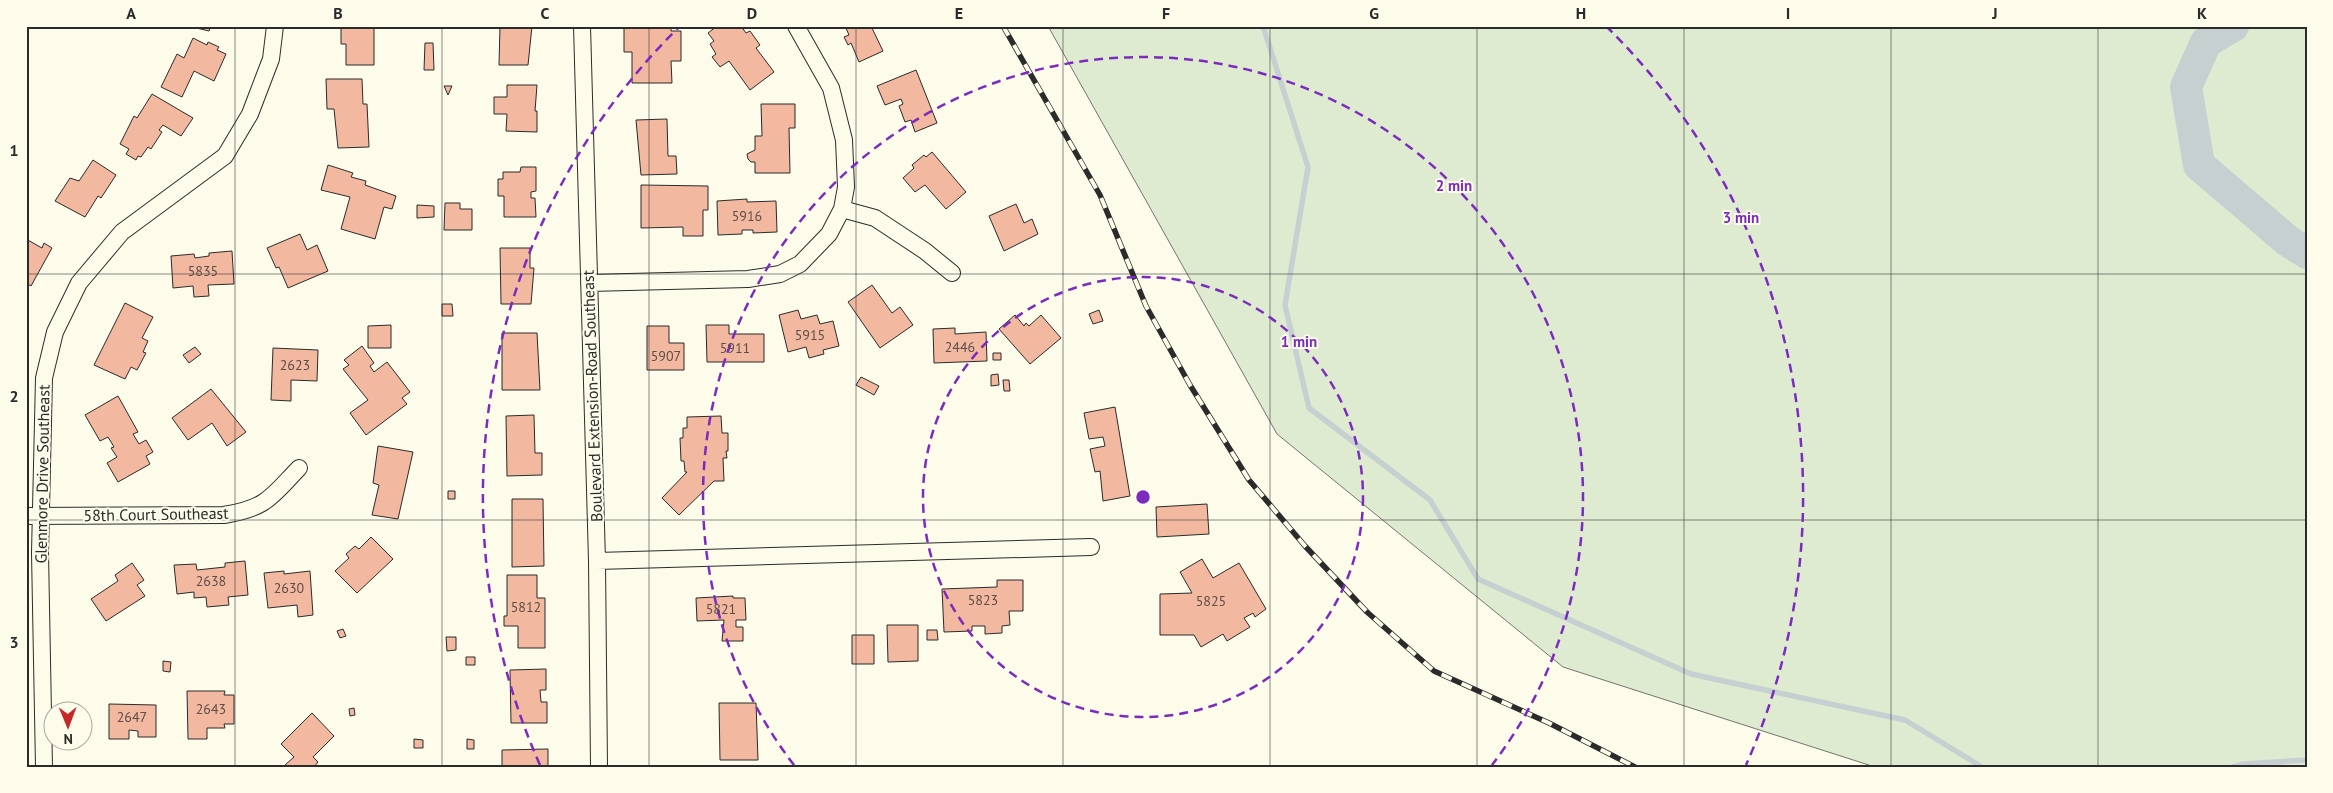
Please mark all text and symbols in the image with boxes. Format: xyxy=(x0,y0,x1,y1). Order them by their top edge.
text: A xyxy=(126,3,136,23)
text: B xyxy=(333,3,343,23)
text: C xyxy=(541,3,550,23)
text: D xyxy=(747,3,757,23)
text: E xyxy=(955,3,963,23)
text: F xyxy=(1162,3,1170,23)
text: G xyxy=(1369,3,1379,23)
text: H xyxy=(1576,3,1586,23)
text: I xyxy=(1786,3,1790,23)
text: J xyxy=(1991,3,1998,23)
text: K xyxy=(2197,3,2207,23)
text: 1 xyxy=(9,140,19,160)
text: 2 min xyxy=(1436,176,1472,195)
house number: 5916 xyxy=(732,207,762,225)
text: 3 min xyxy=(1723,208,1759,227)
house number: 5835 xyxy=(188,262,218,280)
street label: Boulevard Extension-Road Southeast xyxy=(578,269,606,522)
house number: 5915 xyxy=(795,326,825,344)
text: 1 min xyxy=(1281,332,1317,351)
house number: 2446 xyxy=(945,338,975,356)
house number: 5911 xyxy=(720,339,750,357)
house number: 5907 xyxy=(651,347,681,365)
house number: 2623 xyxy=(280,356,310,374)
street label: Glenmore Drive Southeast xyxy=(30,384,54,564)
text: 2 xyxy=(9,386,19,406)
centre of rings xyxy=(1134,488,1152,506)
street label: 58th Court Southeast xyxy=(83,503,229,525)
house number: 2638 xyxy=(196,572,226,590)
house number: 2630 xyxy=(274,579,305,597)
house number: 5823 xyxy=(968,591,998,609)
house number: 5825 xyxy=(1196,592,1226,610)
house number: 5812 xyxy=(511,598,541,616)
house number: 5821 xyxy=(706,600,736,618)
text: 3 xyxy=(9,632,19,652)
north arrow xyxy=(42,700,92,750)
house number: 2643 xyxy=(196,700,226,718)
house number: 2647 xyxy=(117,708,147,726)
text: N xyxy=(63,730,73,748)

